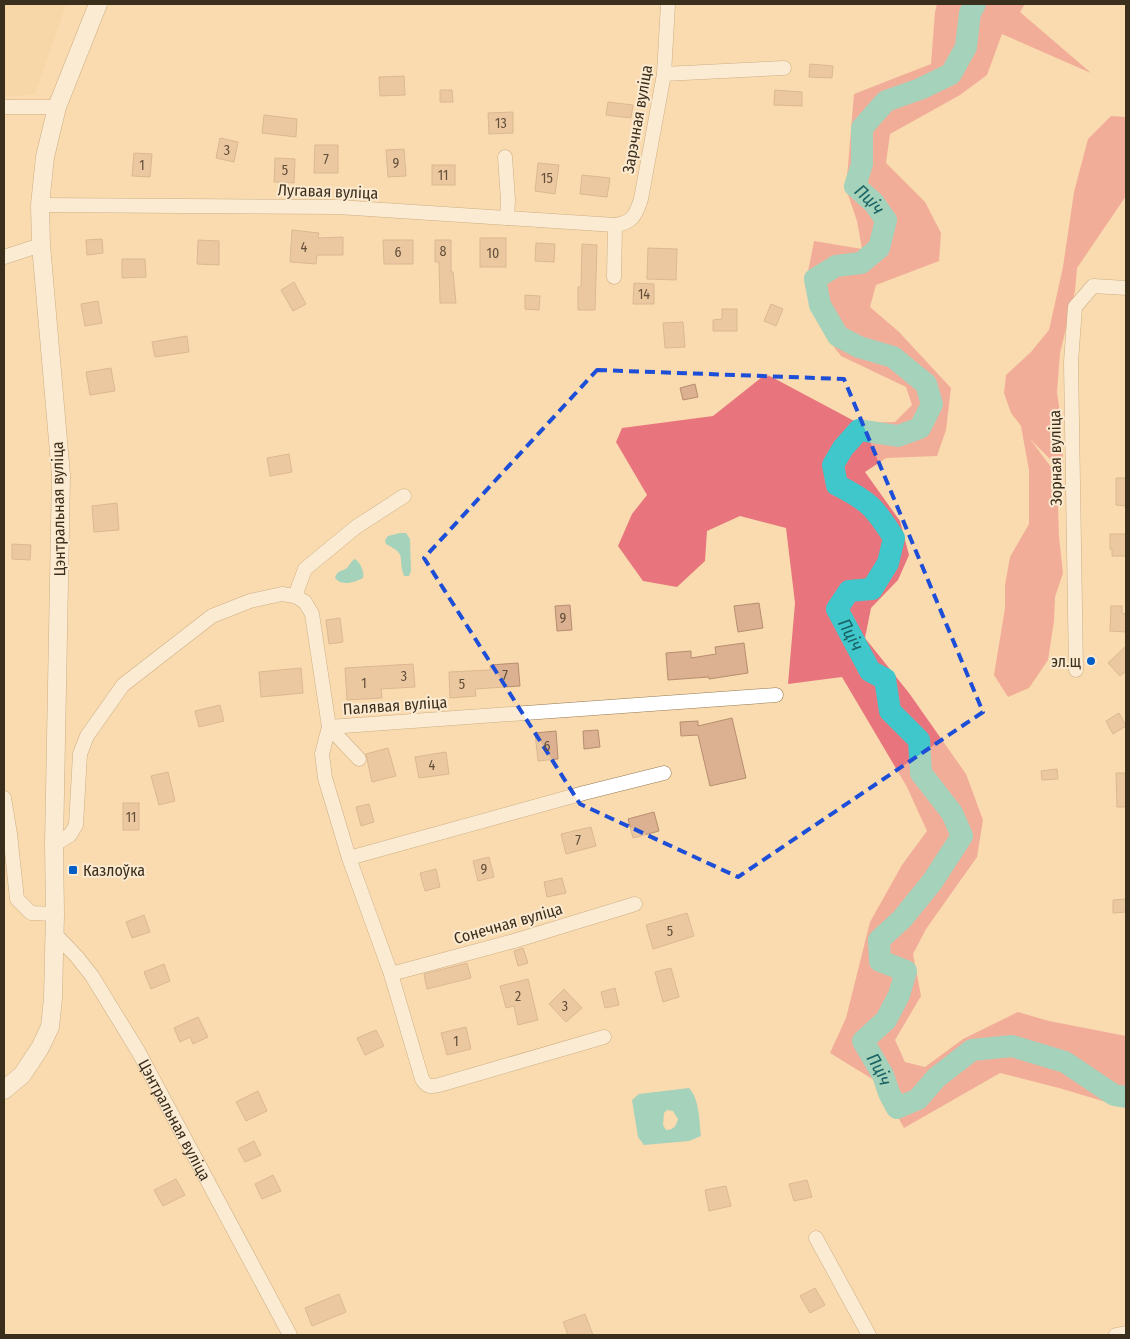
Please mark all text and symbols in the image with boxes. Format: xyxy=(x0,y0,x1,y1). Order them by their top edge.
street label: Зарэчная вуліца xyxy=(619,63,656,175)
house number: 13 xyxy=(495,115,507,132)
house number: 3 xyxy=(224,142,230,159)
house number: 7 xyxy=(323,151,329,168)
house number: 9 xyxy=(393,155,400,172)
house number: 1 xyxy=(139,157,145,174)
house number: 5 xyxy=(282,162,288,179)
house number: 11 xyxy=(438,167,448,184)
house number: 15 xyxy=(541,170,553,187)
street label: Лугавая вуліца xyxy=(277,180,379,203)
water label: Пціч xyxy=(850,180,890,219)
house number: 4 xyxy=(301,239,308,256)
house number: 8 xyxy=(440,243,447,260)
house number: 6 xyxy=(395,244,402,261)
house number: 10 xyxy=(487,245,499,262)
house number: 14 xyxy=(638,286,650,303)
street label: Зорная вуліца xyxy=(1045,410,1066,506)
street label: Цэнтральная вуліца xyxy=(48,441,69,577)
house number: 9 xyxy=(560,610,567,627)
water label: Пціч xyxy=(833,615,868,655)
place label: эл.щ xyxy=(1051,652,1081,671)
marker: эл.щ xyxy=(1085,655,1097,667)
house number: 7 xyxy=(502,667,508,684)
house number: 3 xyxy=(401,668,407,685)
house number: 1 xyxy=(361,675,367,692)
house number: 5 xyxy=(459,676,465,693)
street label: Палявая вуліца xyxy=(342,692,448,719)
house number: 6 xyxy=(544,738,551,755)
house number: 4 xyxy=(429,757,436,774)
house number: 11 xyxy=(126,809,136,826)
house number: 7 xyxy=(575,832,581,849)
place label: Казлоўка xyxy=(83,861,145,880)
house number: 9 xyxy=(481,861,488,878)
marker: Казлоўка xyxy=(67,864,79,876)
street label: Сонечная вуліца xyxy=(452,899,565,948)
house number: 5 xyxy=(667,923,673,940)
house number: 2 xyxy=(515,988,521,1005)
house number: 3 xyxy=(562,998,568,1015)
house number: 1 xyxy=(453,1033,459,1050)
water label: Пціч xyxy=(862,1049,897,1088)
street label: Цэнтральная вуліца xyxy=(134,1056,215,1184)

